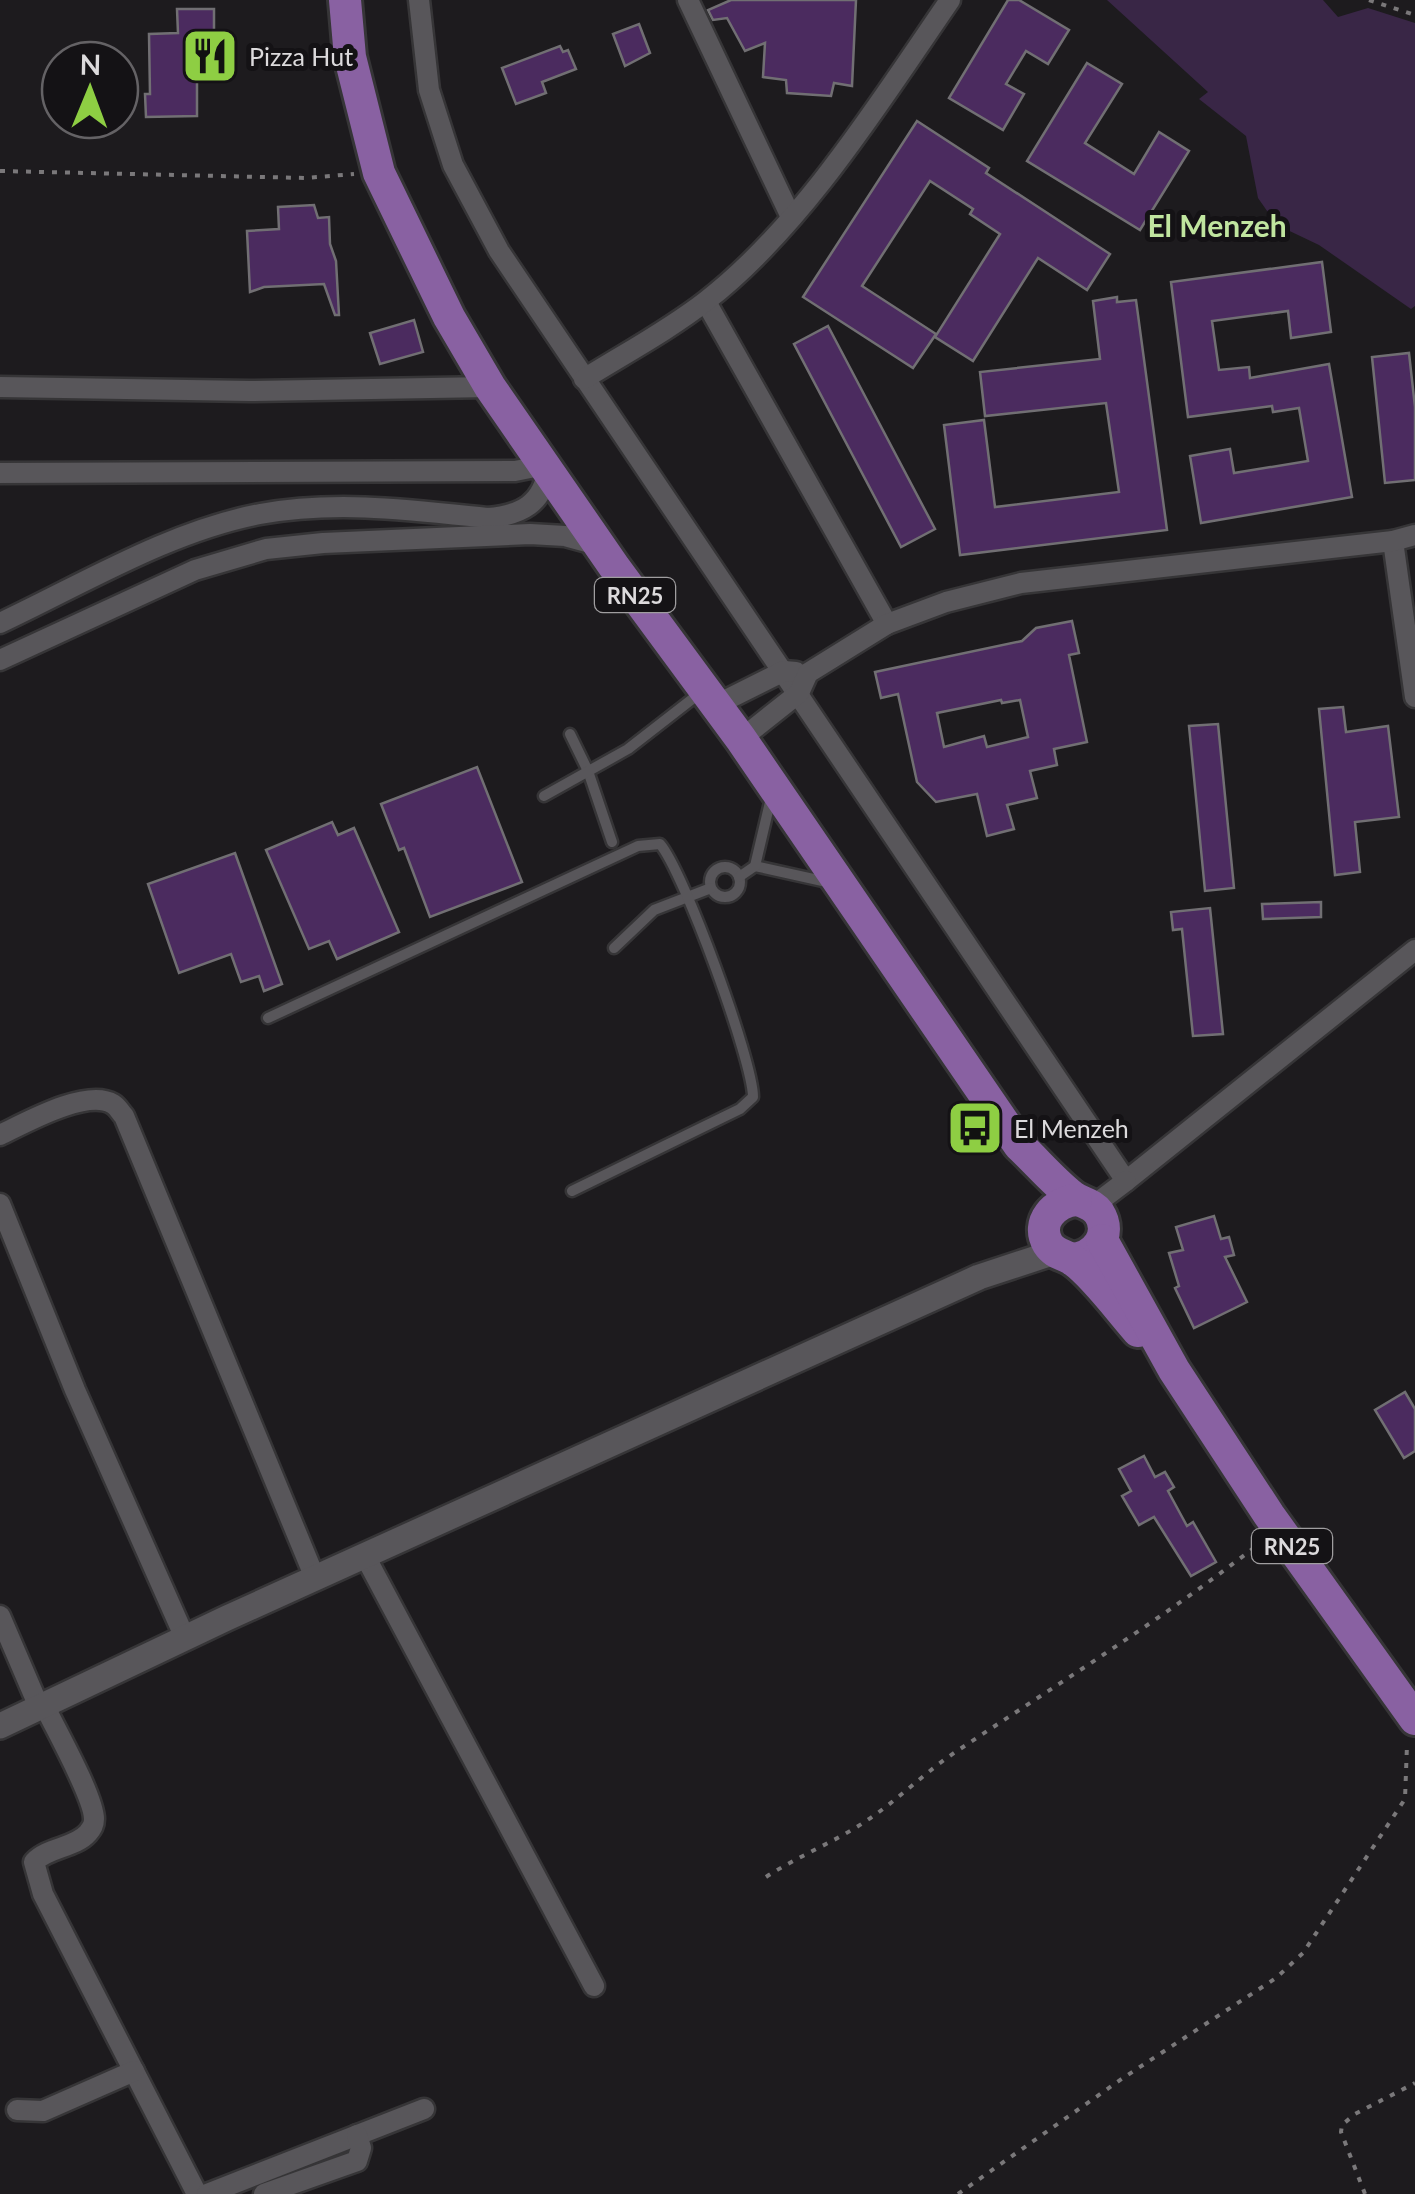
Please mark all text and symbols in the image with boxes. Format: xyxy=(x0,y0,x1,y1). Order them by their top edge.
restaurant icon: Pizza Hut xyxy=(180,26,240,86)
north arrow xyxy=(40,40,140,140)
place label: Pizza Hut xyxy=(249,41,353,71)
text: N xyxy=(79,47,102,81)
district label: El Menzeh xyxy=(1147,207,1287,243)
road number: RN25 xyxy=(595,578,675,612)
bus stop icon: El Menzeh xyxy=(945,1098,1005,1158)
place label: El Menzeh xyxy=(1014,1113,1129,1143)
road number: RN25 xyxy=(1252,1529,1332,1563)

